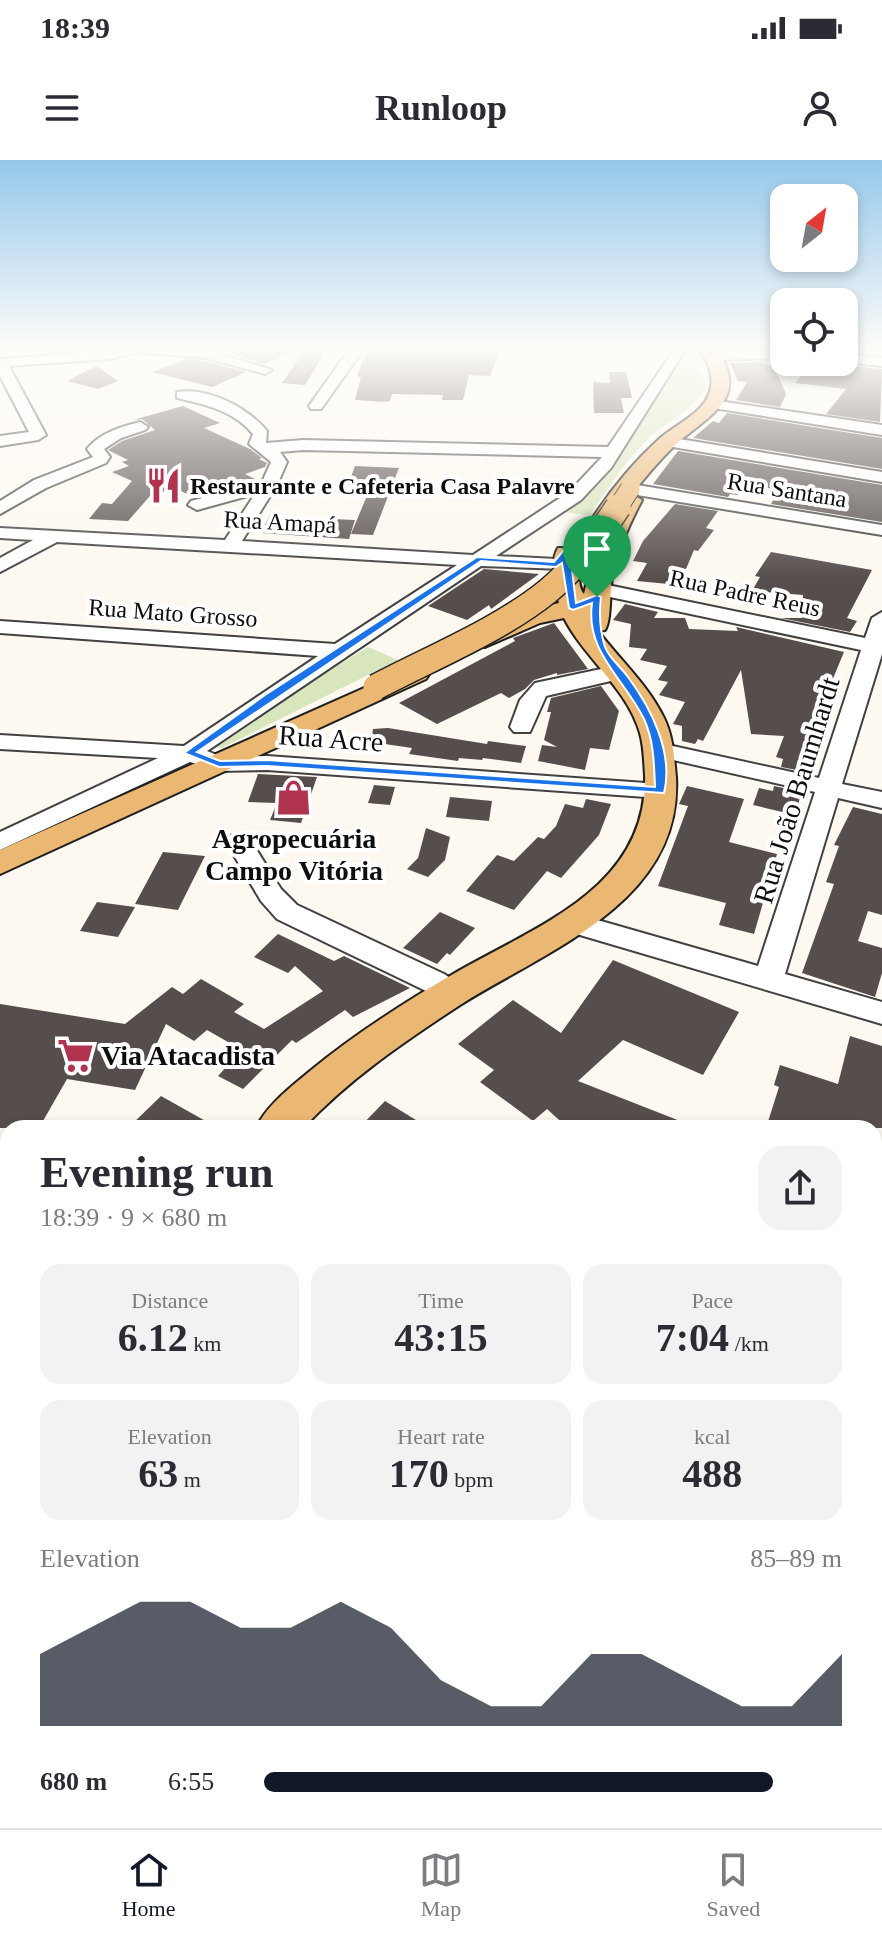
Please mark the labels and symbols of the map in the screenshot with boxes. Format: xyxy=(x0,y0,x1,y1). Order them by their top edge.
north arrow xyxy=(770,184,858,272)
restaurant icon: Restaurante e Cafeteria Casa Palavre xyxy=(145,467,183,505)
street label: Rua Santana xyxy=(725,468,849,512)
place label: Restaurante e Cafeteria Casa Palavre xyxy=(190,473,575,499)
street label: Rua Amapá xyxy=(223,506,337,538)
pin xyxy=(563,515,631,597)
street label: Rua Padre Reus xyxy=(667,564,823,622)
street label: Rua Mato Grosso xyxy=(88,594,258,632)
street label: Rua João Baumhardt xyxy=(747,673,846,907)
street label: Rua Acre xyxy=(278,719,384,758)
shop icon: Agropecuária Campo Vitória xyxy=(275,779,313,817)
place label: Agropecuária Campo Vitória xyxy=(205,823,383,886)
supermarket icon: Via Atacadista xyxy=(56,1036,94,1074)
place label: Via Atacadista xyxy=(101,1040,275,1071)

